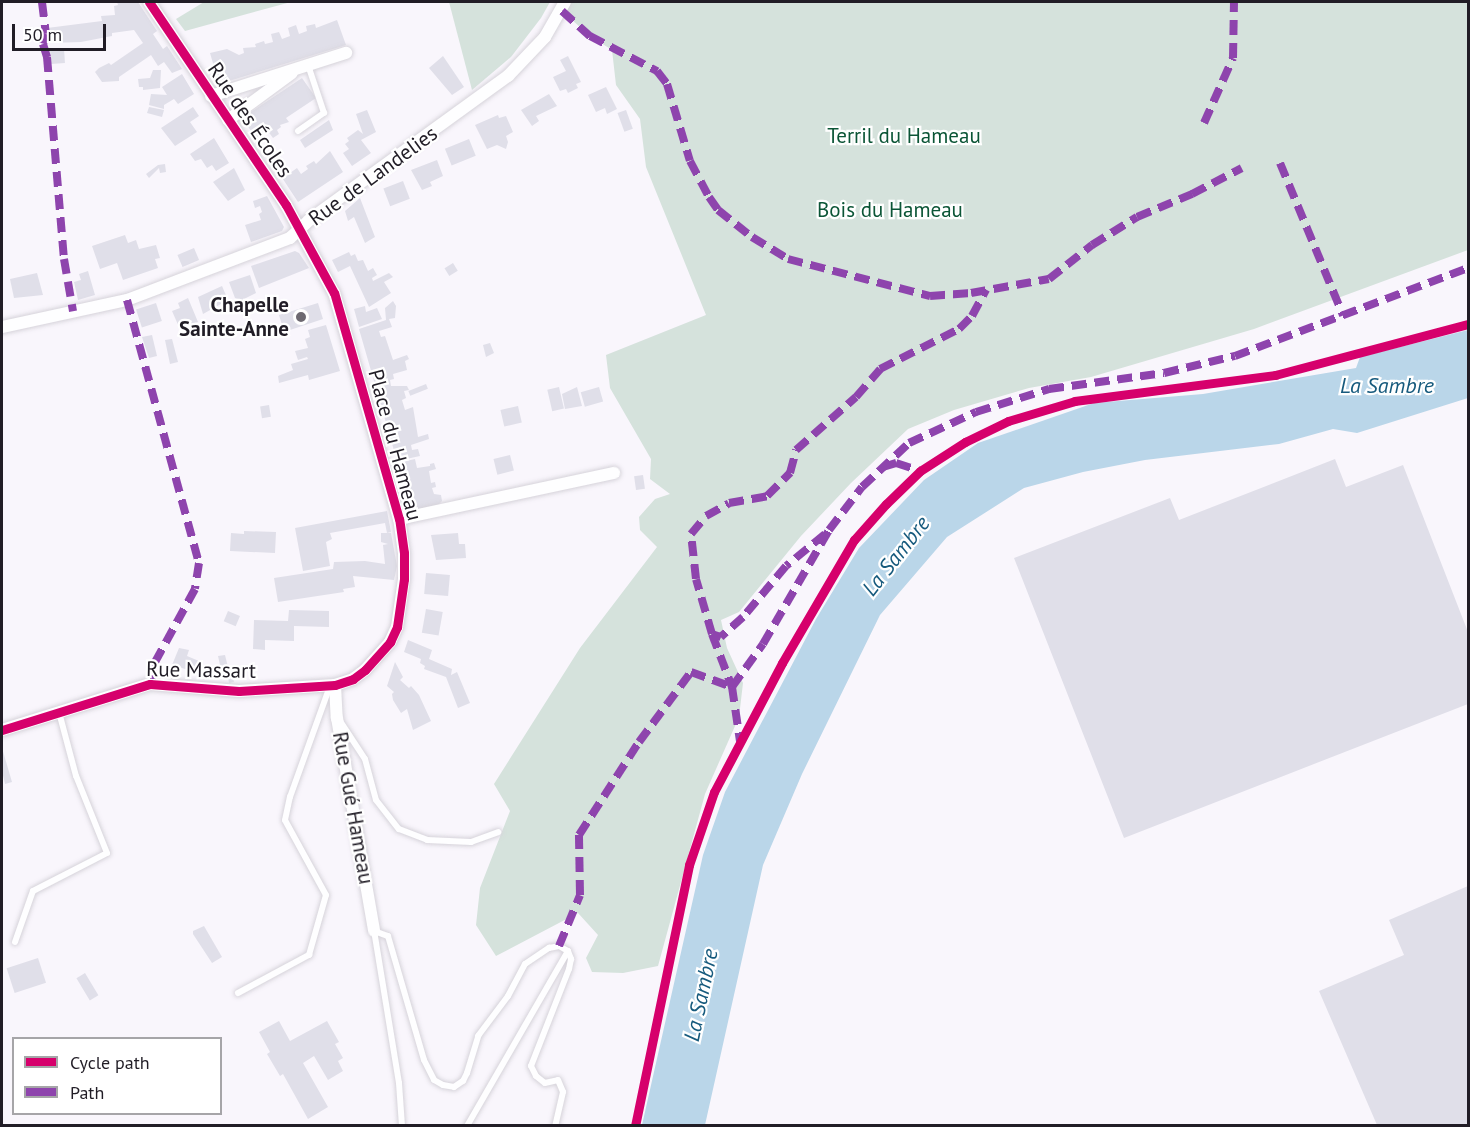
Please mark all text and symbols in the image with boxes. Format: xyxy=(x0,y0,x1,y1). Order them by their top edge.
scale bar xyxy=(15,12,110,50)
text: 50 m xyxy=(23,23,62,46)
street label: Rue des Écoles xyxy=(202,58,298,182)
street label: Rue de Landelies xyxy=(304,121,442,231)
park label: Terril du Hameau xyxy=(827,123,981,149)
park label: Bois du Hameau xyxy=(817,197,963,223)
place label: Chapelle Sainte-Anne xyxy=(179,292,289,342)
marker: Chapelle Sainte-Anne xyxy=(294,310,308,324)
street label: Place du Hameau xyxy=(363,367,427,523)
water label: La Sambre xyxy=(1340,373,1434,399)
water label: La Sambre xyxy=(857,511,935,601)
street label: Rue Massart xyxy=(146,656,256,684)
street label: Rue Gué Hameau xyxy=(327,730,379,886)
water label: La Sambre xyxy=(678,946,724,1044)
legend xyxy=(12,1037,222,1115)
text: Cycle path xyxy=(70,1051,150,1074)
text: Path xyxy=(70,1081,104,1104)

